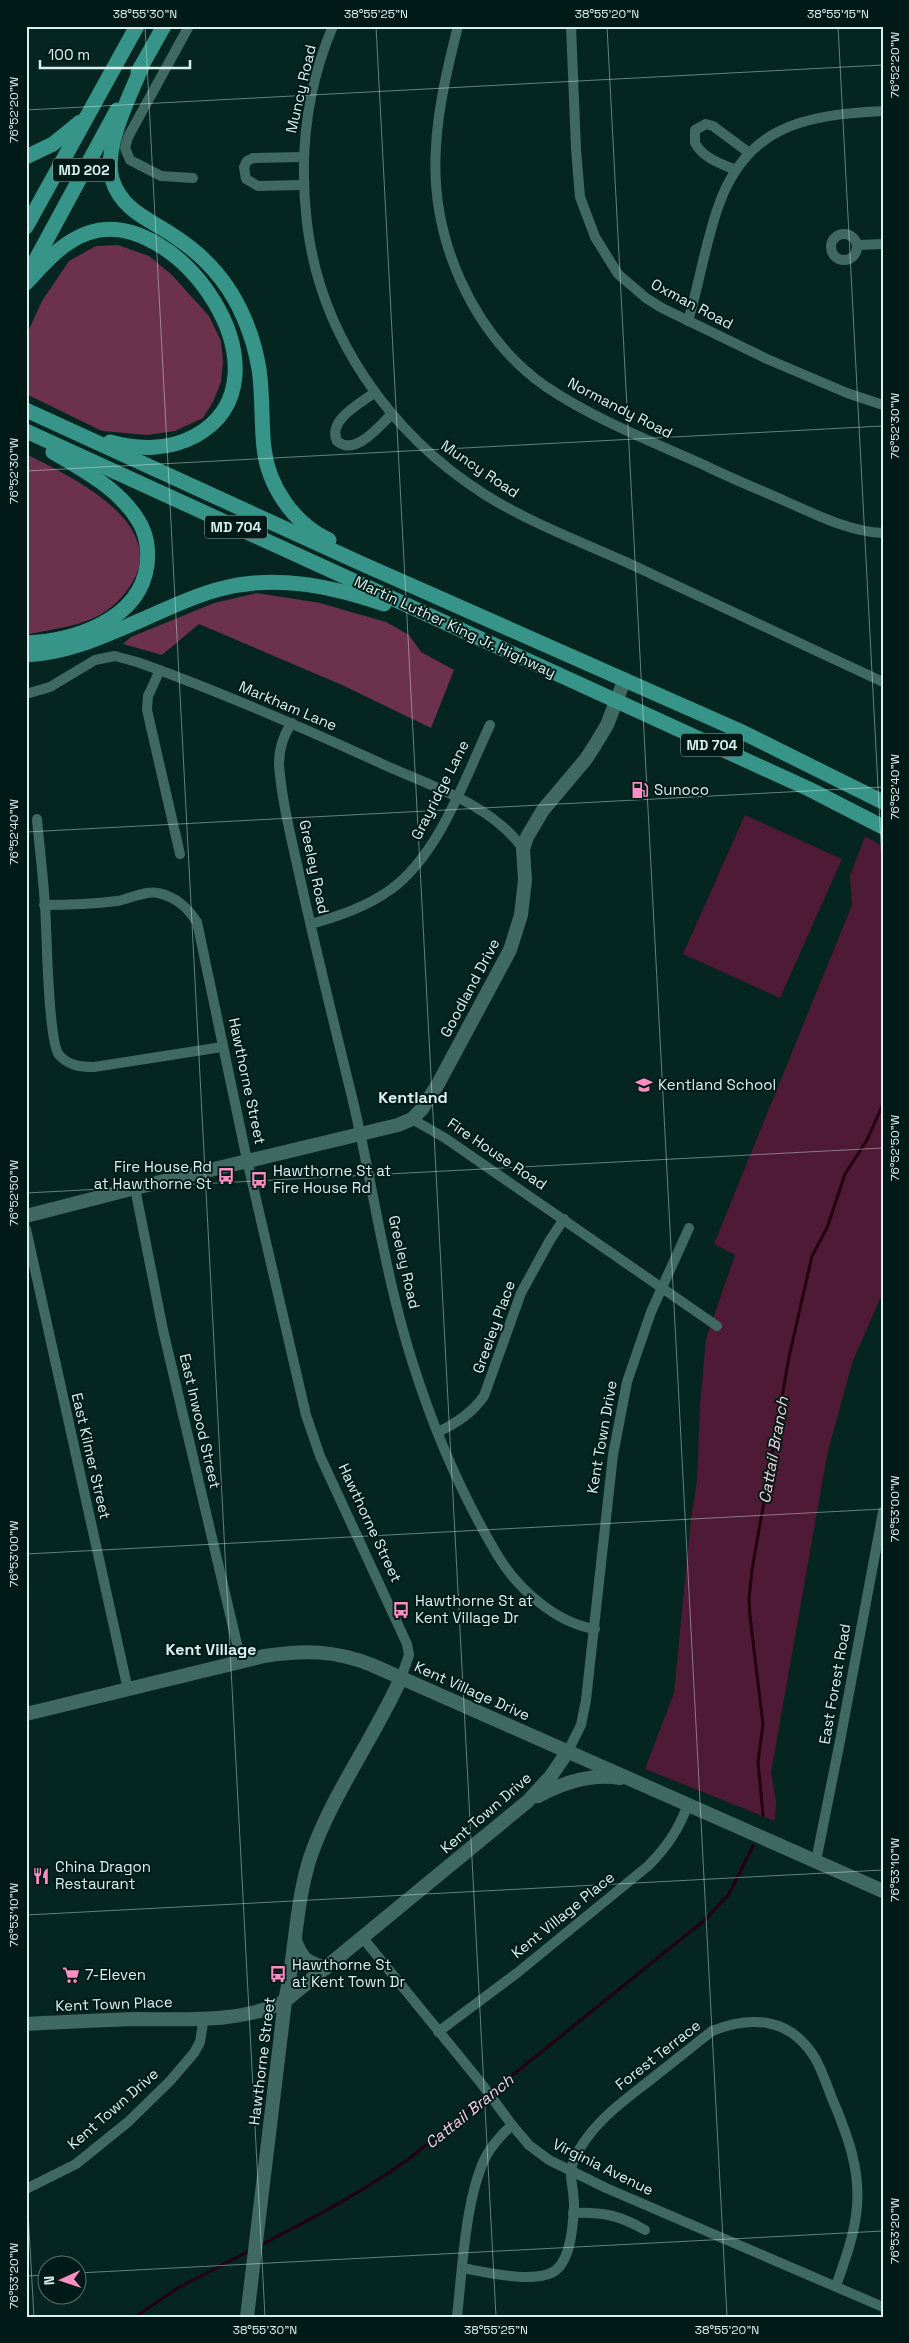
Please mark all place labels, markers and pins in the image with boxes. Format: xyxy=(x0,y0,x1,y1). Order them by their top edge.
fuel station icon: Sunoco xyxy=(630,780,650,800)
place label: Sunoco xyxy=(654,780,709,799)
school or university icon: Kentland School xyxy=(634,1075,654,1095)
place label: Kentland School xyxy=(658,1075,776,1094)
place label: Fire House Rd at Hawthorne St xyxy=(94,1157,212,1193)
place label: Hawthorne St at Fire House Rd xyxy=(273,1161,391,1197)
bus stop icon: Fire House Rd at Hawthorne St xyxy=(216,1166,236,1186)
bus stop icon: Hawthorne St at Fire House Rd xyxy=(249,1170,269,1190)
place label: Hawthorne St at Kent Village Dr xyxy=(415,1591,533,1627)
bus stop icon: Hawthorne St at Kent Village Dr xyxy=(391,1600,411,1620)
place label: China Dragon Restaurant xyxy=(55,1857,151,1893)
restaurant icon: China Dragon Restaurant xyxy=(31,1866,51,1886)
place label: Hawthorne St at Kent Town Dr xyxy=(292,1955,405,1991)
bus stop icon: Hawthorne St at Kent Town Dr xyxy=(268,1964,288,1984)
supermarket icon: 7-Eleven xyxy=(61,1965,81,1985)
place label: 7-Eleven xyxy=(85,1965,146,1984)

